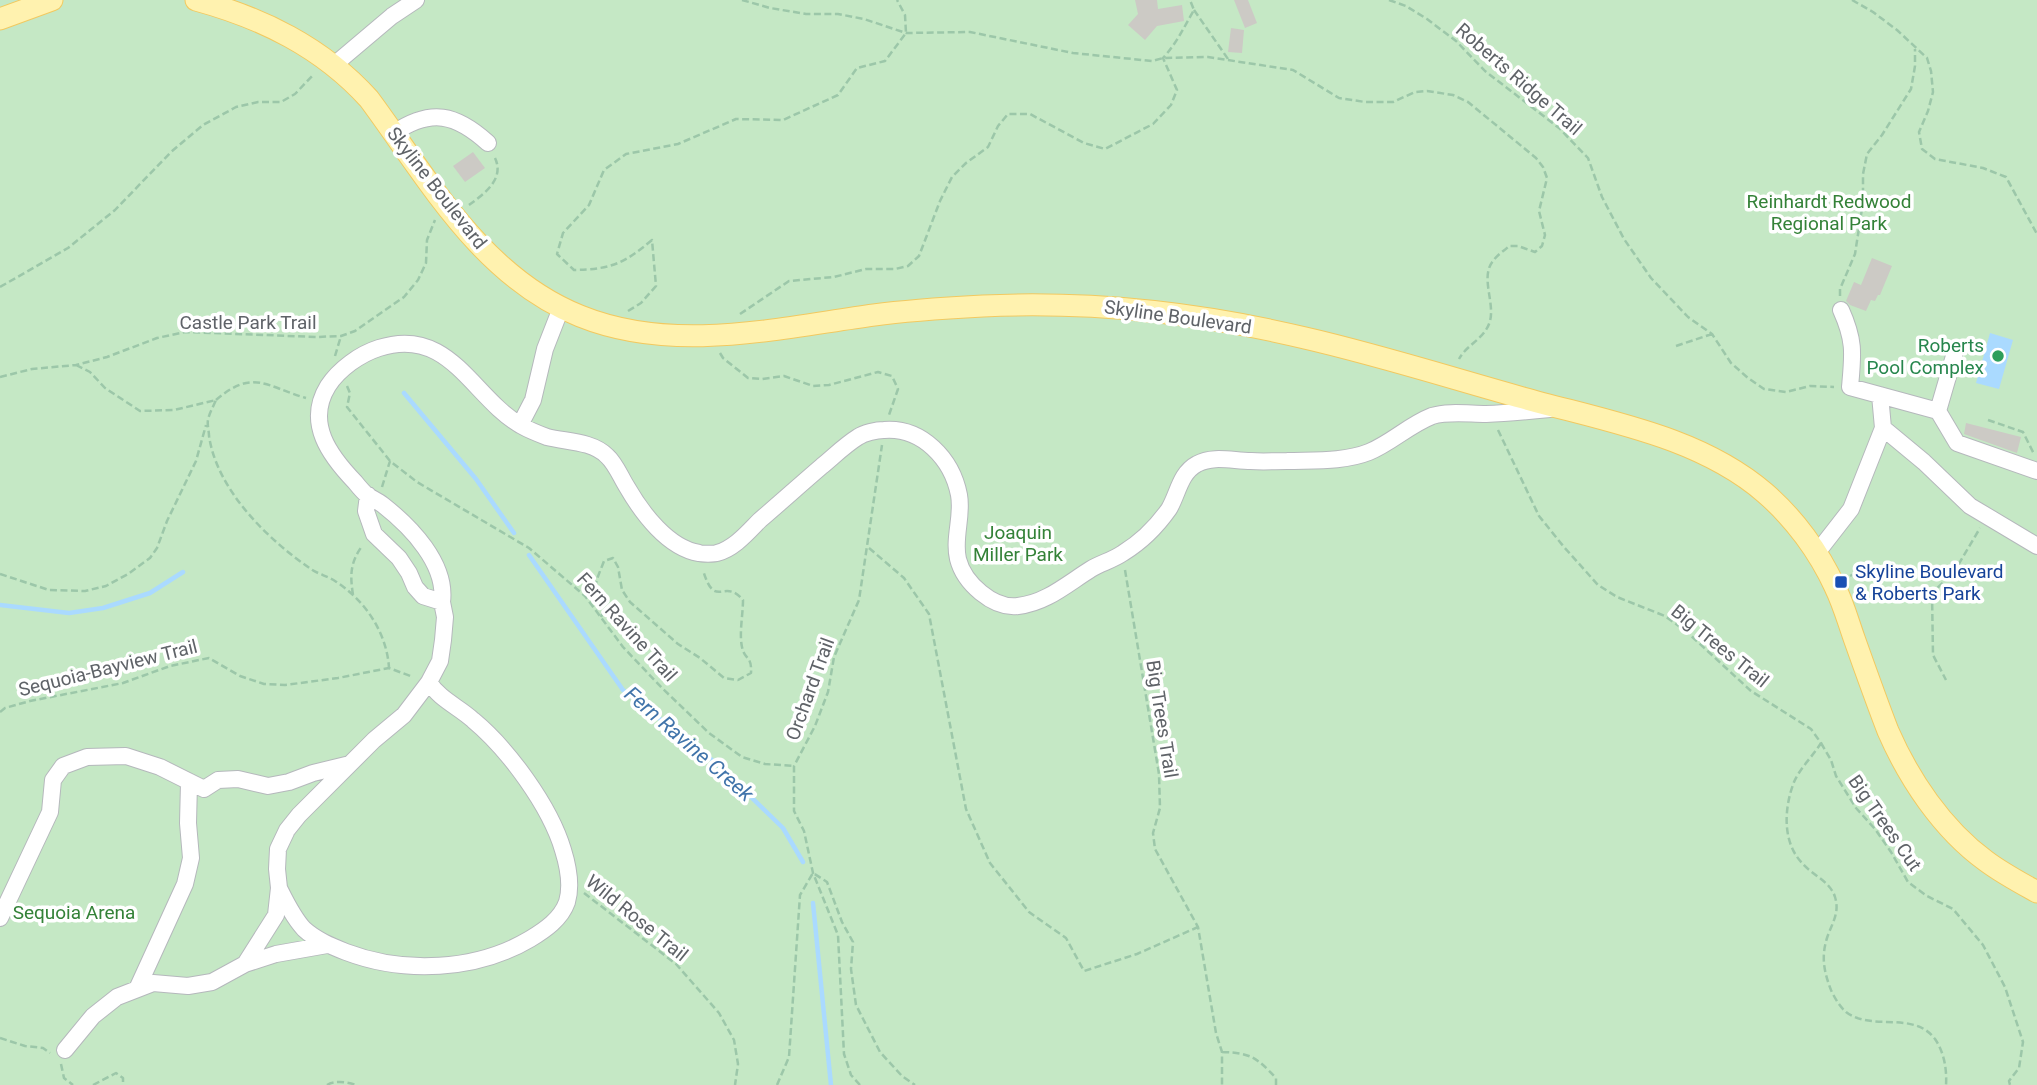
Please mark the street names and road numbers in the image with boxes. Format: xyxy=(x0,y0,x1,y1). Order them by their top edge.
street label: Roberts Ridge Trail xyxy=(1451,18,1587,140)
street label: Skyline Boulevard xyxy=(382,122,492,254)
street label: Skyline Boulevard xyxy=(1103,295,1253,339)
street label: Castle Park Trail xyxy=(179,311,317,334)
street label: Fern Ravine Trail xyxy=(572,568,682,686)
street label: Big Trees Trail xyxy=(1667,600,1773,692)
street label: Orchard Trail xyxy=(781,634,839,744)
street label: Sequoia-Bayview Trail xyxy=(16,635,200,701)
street label: Big Trees Trail xyxy=(1141,658,1183,780)
street label: Big Trees Cut xyxy=(1843,770,1927,876)
street label: Wild Rose Trail xyxy=(581,870,693,966)

